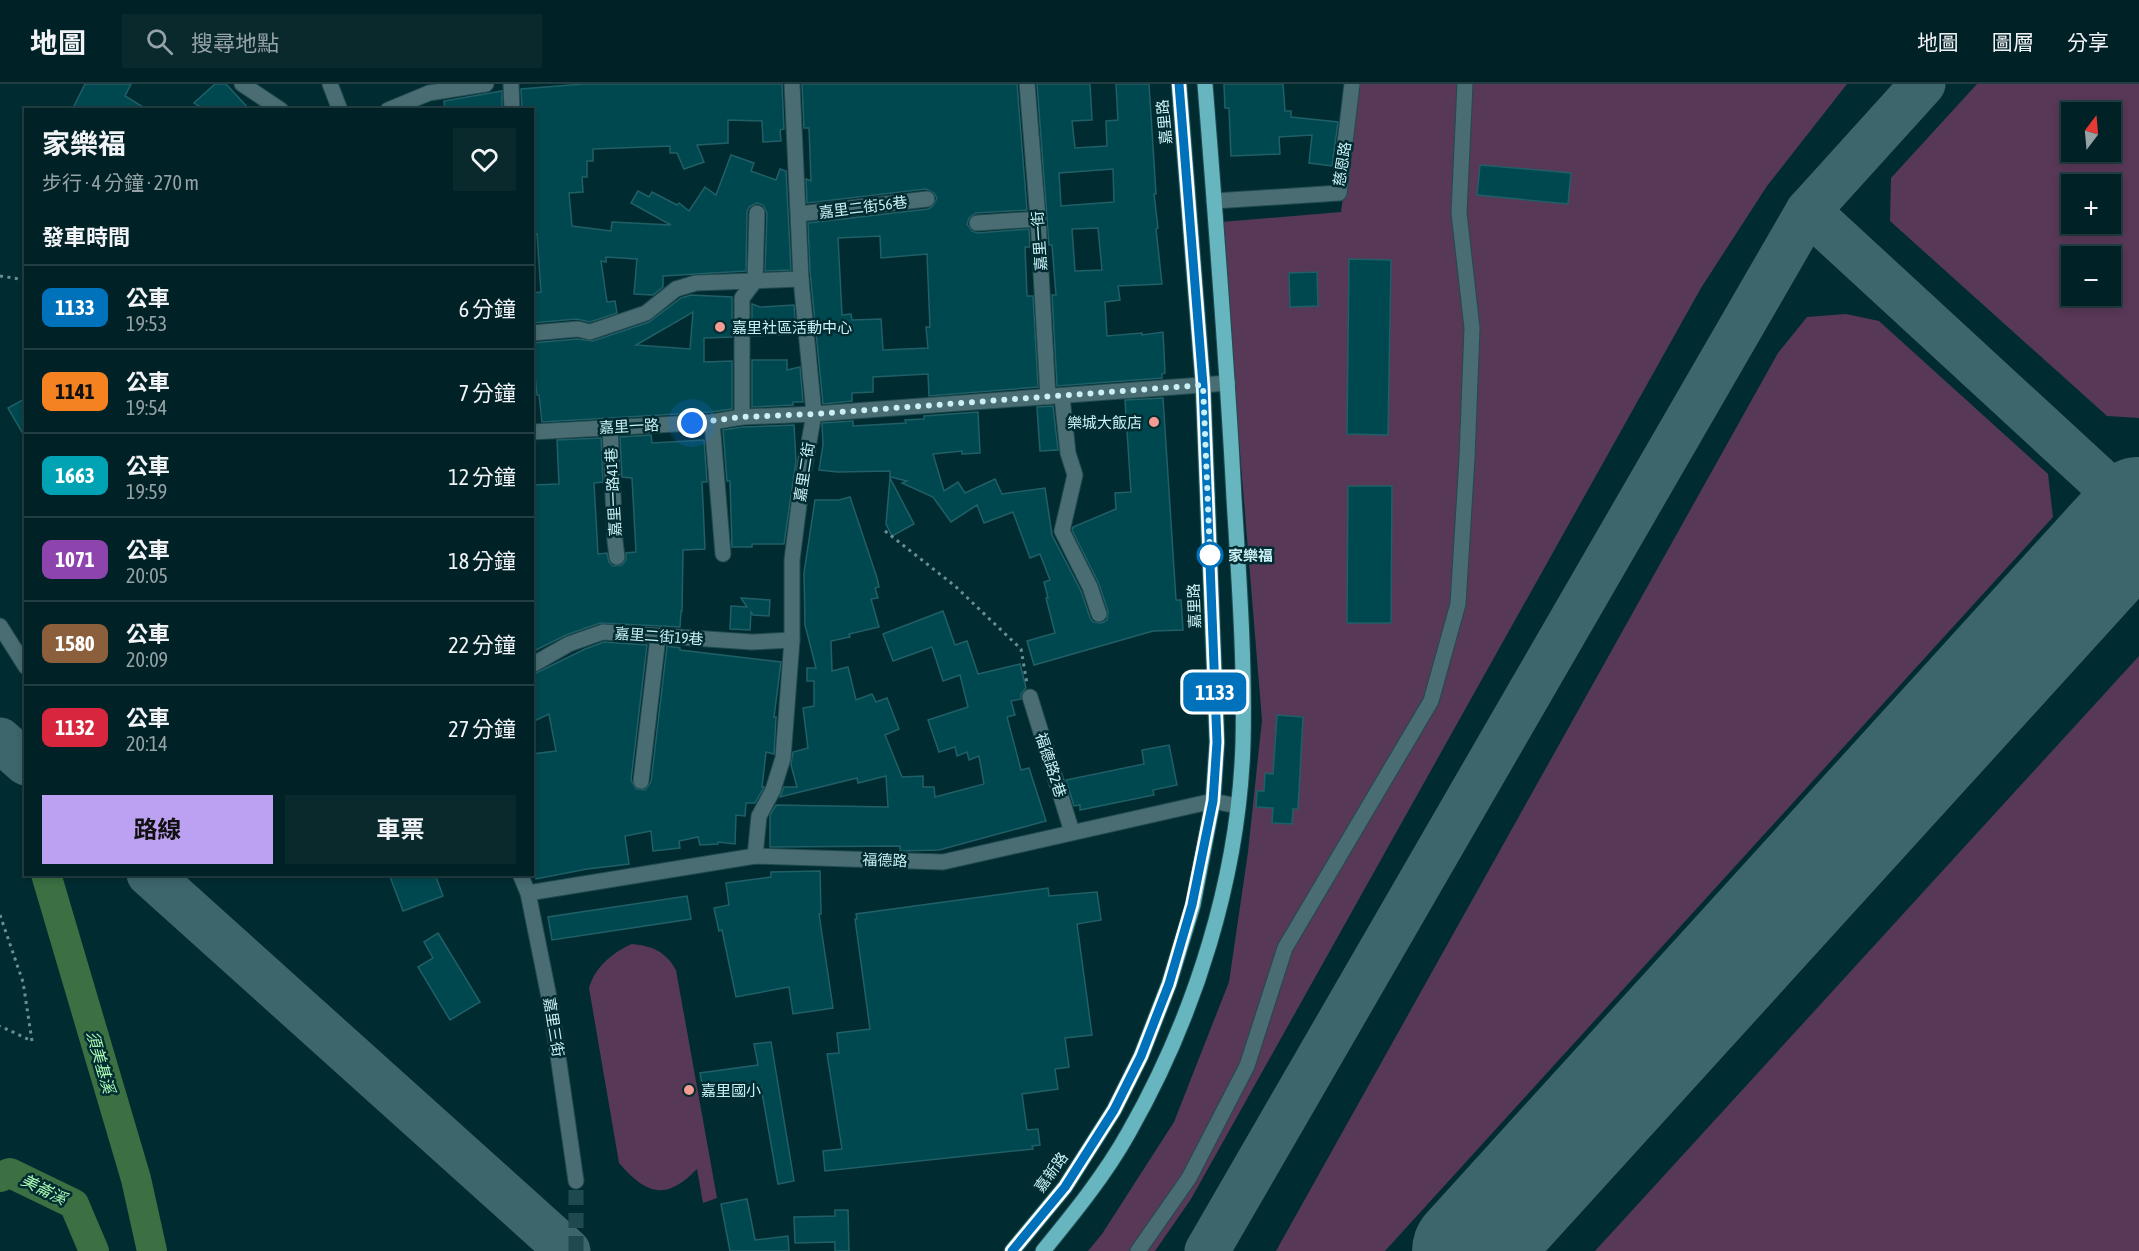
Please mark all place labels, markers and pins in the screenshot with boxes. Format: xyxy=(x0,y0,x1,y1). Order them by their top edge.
place label: 嘉里社區活動中心 xyxy=(732,319,852,336)
marker: 嘉里社區活動中心 xyxy=(713,320,727,334)
place label: 樂城大飯店 xyxy=(1067,414,1142,431)
marker: 樂城大飯店 xyxy=(1147,415,1161,429)
marker: 家樂福 xyxy=(1197,542,1223,568)
place label: 家樂福 xyxy=(1228,547,1273,564)
place label: 嘉里國小 xyxy=(701,1082,761,1099)
marker: 嘉里國小 xyxy=(682,1083,696,1097)

